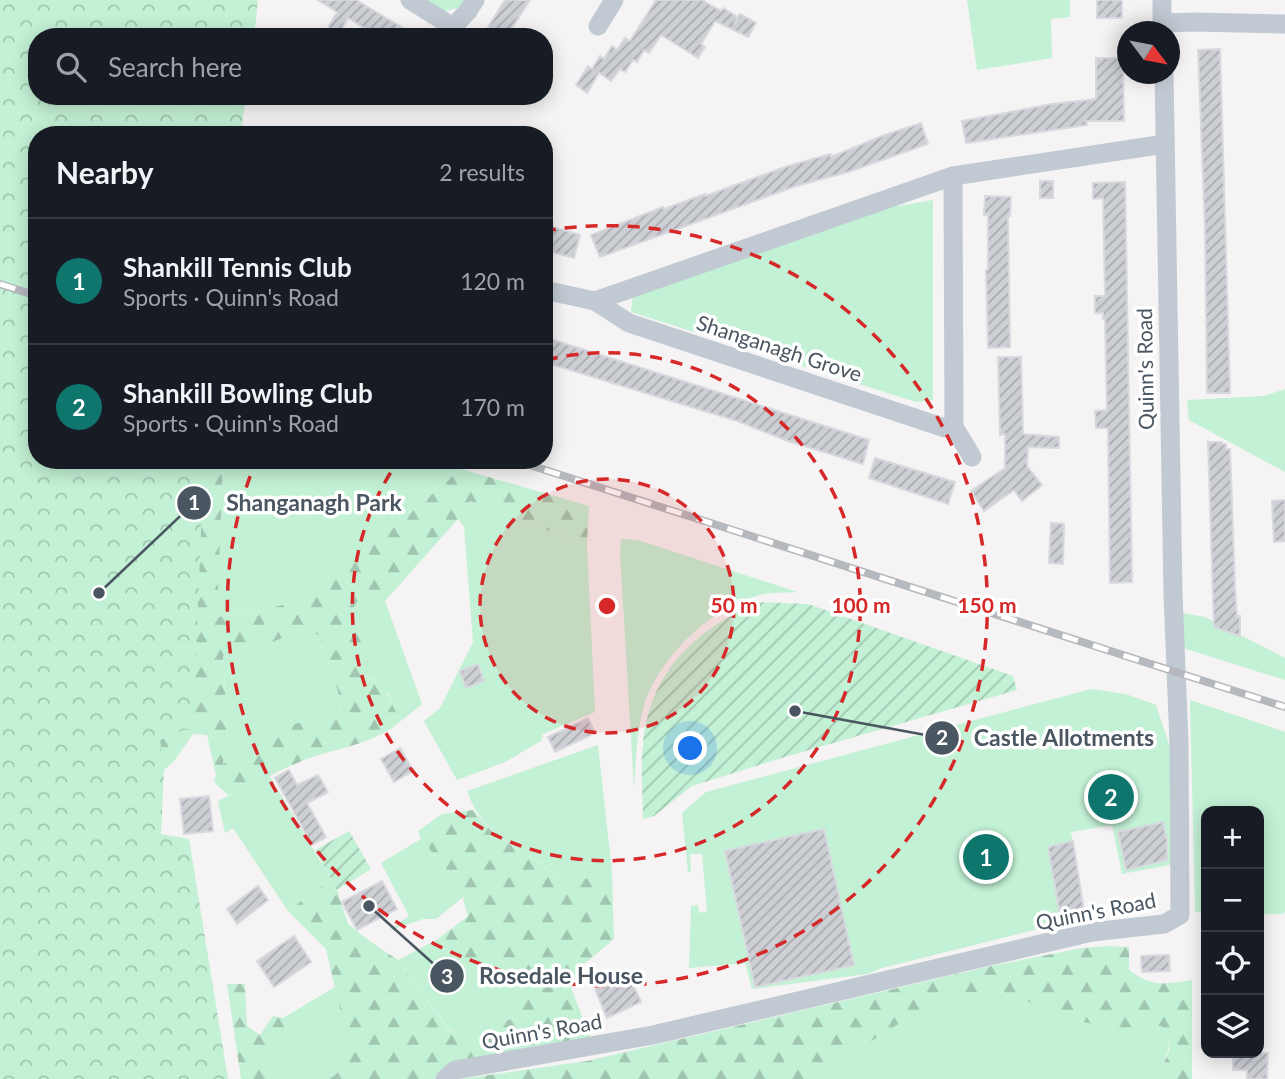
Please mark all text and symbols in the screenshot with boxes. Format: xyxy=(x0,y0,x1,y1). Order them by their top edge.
north arrow xyxy=(1117,21,1180,84)
search box xyxy=(28,28,553,105)
icon: search xyxy=(52,48,90,86)
text: Search here xyxy=(108,51,242,83)
text: Nearby xyxy=(56,154,154,190)
text: 2 results xyxy=(439,158,525,186)
text: Shankill Tennis Club xyxy=(123,251,352,283)
text: 1 xyxy=(72,267,86,295)
text: 120 m xyxy=(460,267,525,295)
text: Sports · Quinn's Road xyxy=(123,283,339,311)
street label: Quinn's Road xyxy=(1131,308,1158,430)
street label: Shanganagh Grove xyxy=(694,309,865,386)
text: Shankill Bowling Club xyxy=(123,377,373,409)
text: 2 xyxy=(72,393,86,421)
text: 170 m xyxy=(460,393,525,421)
text: Sports · Quinn's Road xyxy=(123,409,339,437)
callout: Shanganagh Park xyxy=(177,481,415,525)
text: Shanganagh Park xyxy=(226,488,403,516)
text: 1 xyxy=(188,489,200,514)
text: 50 m xyxy=(710,592,758,617)
text: 100 m xyxy=(831,592,891,617)
text: 150 m xyxy=(957,592,1017,617)
centre of rings xyxy=(595,594,619,618)
callout: Castle Allotments xyxy=(925,716,1169,760)
text: Castle Allotments xyxy=(974,723,1154,751)
text: 2 xyxy=(936,724,948,749)
your location xyxy=(673,731,707,765)
pin: 2 xyxy=(1088,771,1134,823)
map controls xyxy=(1201,806,1264,1058)
button: + xyxy=(1201,806,1264,869)
pin: 1 xyxy=(963,831,1009,883)
button: − xyxy=(1201,869,1264,932)
street label: Quinn's Road xyxy=(1034,887,1158,934)
button: locate xyxy=(1201,932,1264,995)
callout: Rosedale House xyxy=(430,954,657,998)
text: Rosedale House xyxy=(479,961,643,989)
text: 3 xyxy=(441,963,453,988)
button: layers xyxy=(1201,995,1264,1058)
street label: Quinn's Road xyxy=(480,1008,604,1053)

